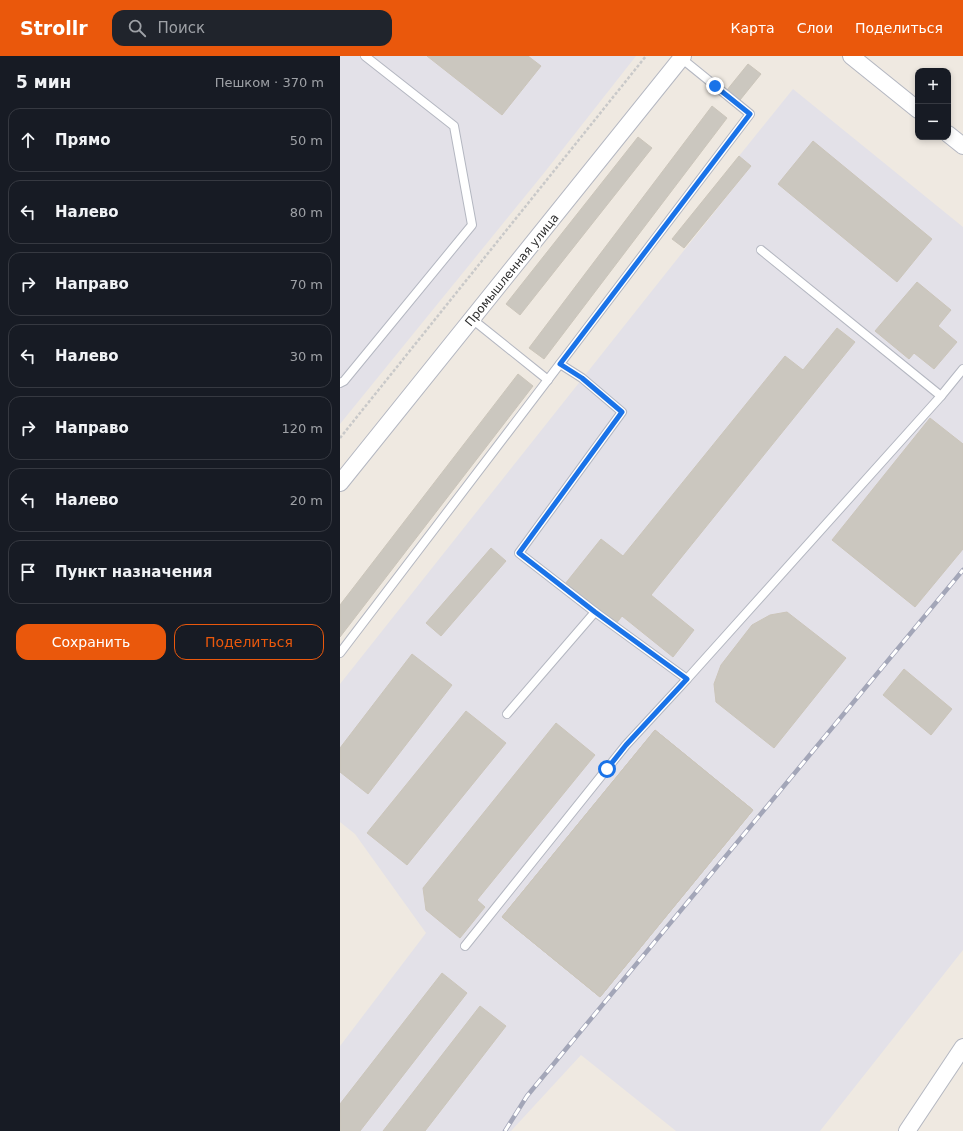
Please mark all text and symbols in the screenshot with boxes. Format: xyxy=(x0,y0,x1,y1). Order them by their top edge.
search box xyxy=(112,10,392,46)
text: Strollr xyxy=(20,17,88,39)
icon: search xyxy=(126,17,148,39)
text: Поиск xyxy=(158,19,205,37)
text: Карта xyxy=(731,20,775,36)
text: Слои xyxy=(797,20,833,36)
text: Поделиться xyxy=(855,20,943,36)
map controls xyxy=(915,68,951,140)
button: + xyxy=(915,68,951,104)
text: 5 мин xyxy=(16,72,71,92)
text: Пешком · 370 m xyxy=(215,75,324,90)
route end xyxy=(706,77,724,95)
button: − xyxy=(915,104,951,140)
icon: ahead xyxy=(17,129,39,151)
text: Прямо xyxy=(55,131,111,149)
text: 50 m xyxy=(290,133,323,148)
icon: left xyxy=(17,201,39,223)
text: Налево xyxy=(55,203,119,221)
text: 80 m xyxy=(290,205,323,220)
street label: Промышленная улица xyxy=(462,211,562,329)
icon: right xyxy=(17,273,39,295)
text: Направо xyxy=(55,275,129,293)
text: 70 m xyxy=(290,277,323,292)
icon: left xyxy=(17,345,39,367)
text: Налево xyxy=(55,347,119,365)
text: 30 m xyxy=(290,349,323,364)
icon: right xyxy=(17,417,39,439)
text: Направо xyxy=(55,419,129,437)
text: 120 m xyxy=(281,421,323,436)
icon: left xyxy=(17,489,39,511)
text: Налево xyxy=(55,491,119,509)
text: 20 m xyxy=(290,493,323,508)
icon: arrive xyxy=(17,561,39,583)
text: Пункт назначения xyxy=(55,563,212,581)
button: Сохранить xyxy=(16,624,166,660)
button: Поделиться xyxy=(174,624,324,660)
route start xyxy=(598,760,616,778)

